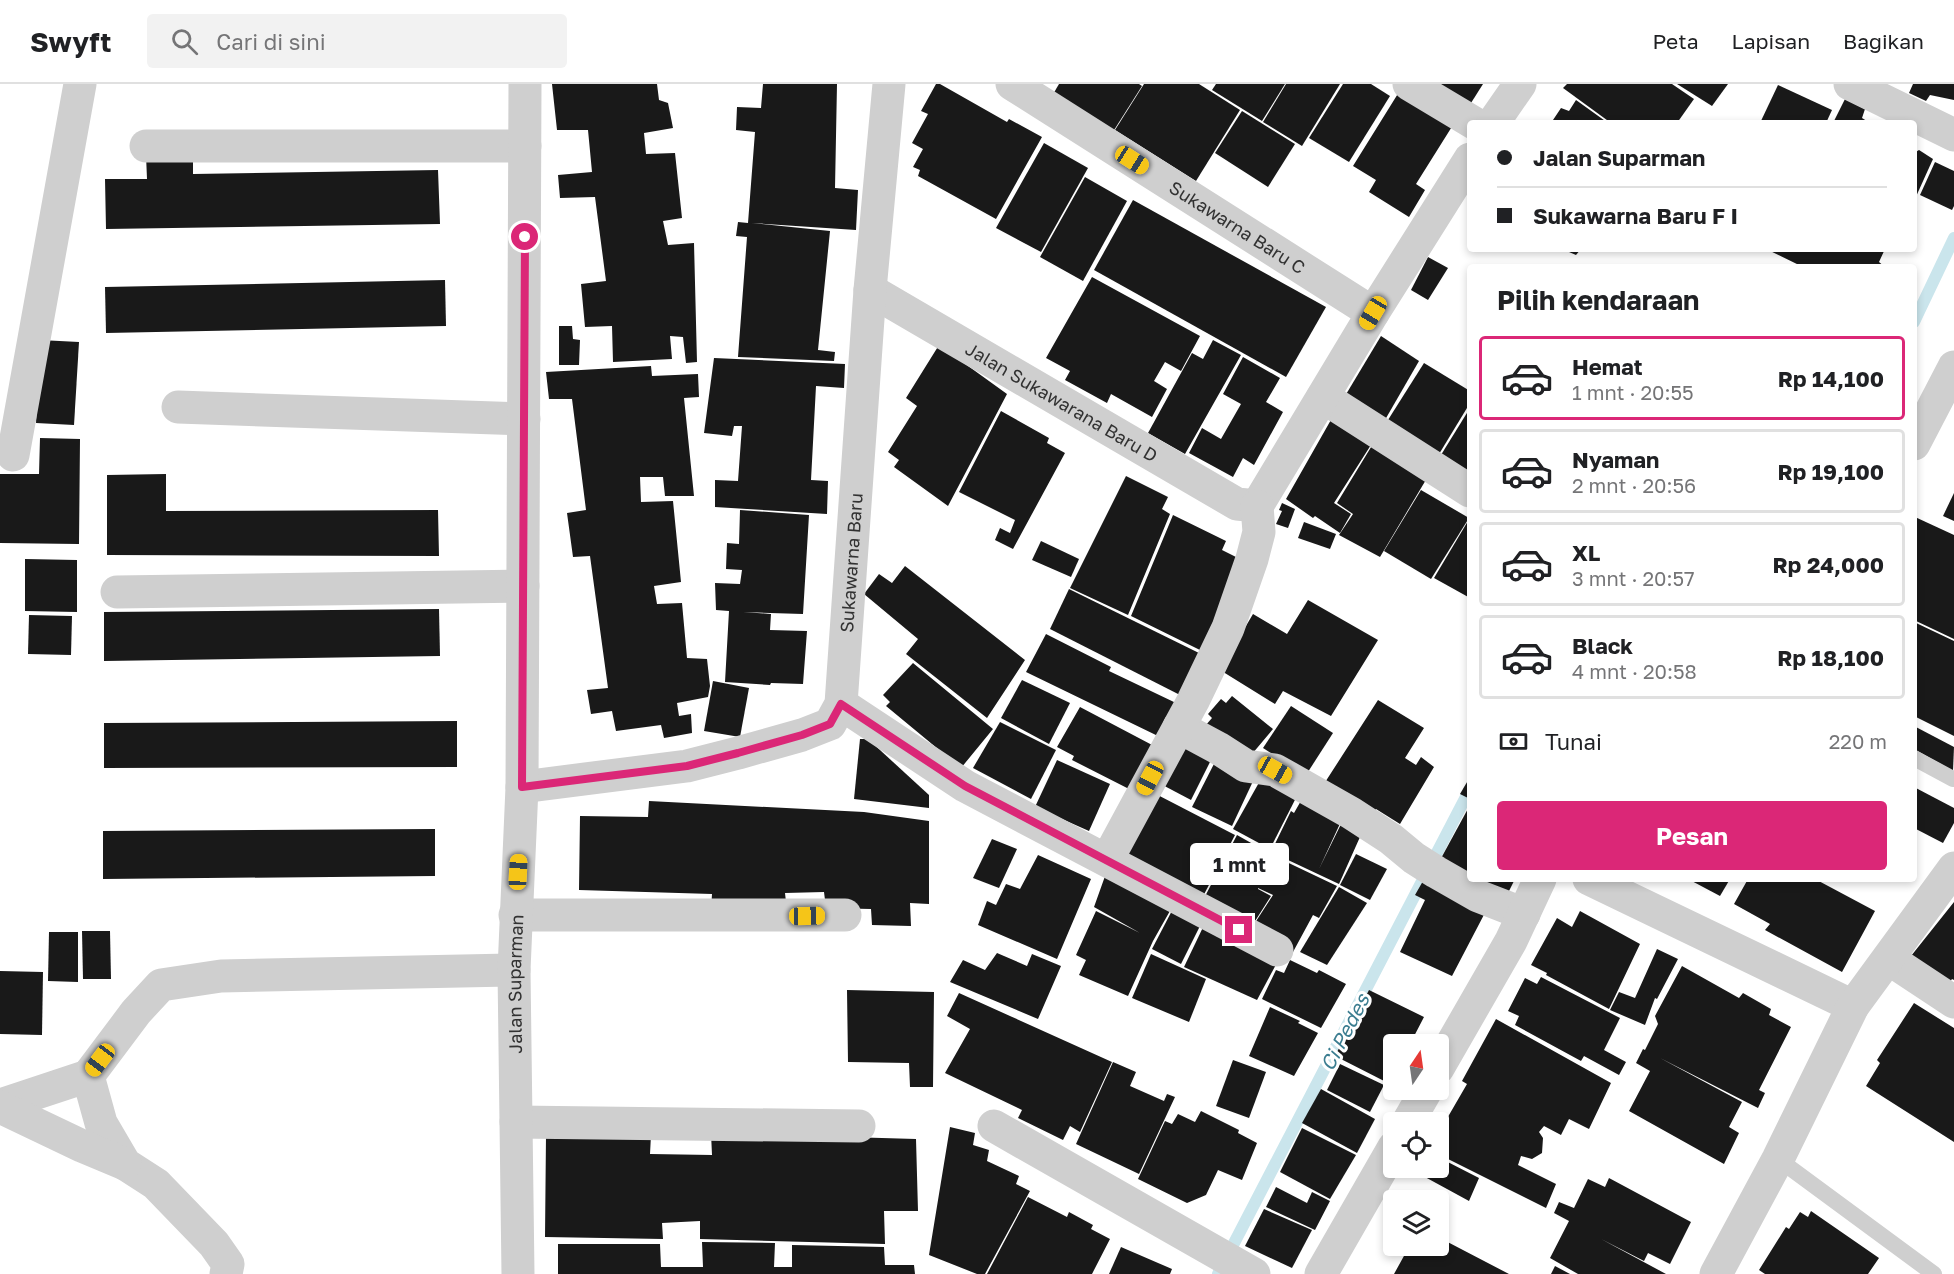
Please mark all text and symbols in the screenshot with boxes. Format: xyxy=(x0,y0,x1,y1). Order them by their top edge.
search box xyxy=(147,14,567,68)
text: Swyft xyxy=(30,25,111,58)
icon: search xyxy=(168,25,201,58)
text: Cari di sini xyxy=(216,28,326,55)
text: Peta xyxy=(1653,28,1699,54)
text: Lapisan xyxy=(1732,28,1810,54)
text: Bagikan xyxy=(1843,28,1924,54)
car xyxy=(1112,143,1152,177)
text: Jalan Suparman xyxy=(1533,144,1705,171)
street label: Sukawarna Baru C xyxy=(1165,176,1309,278)
text: Sukawarna Baru F I xyxy=(1533,202,1738,229)
route start xyxy=(511,223,538,250)
text: Pilih kendaraan xyxy=(1497,284,1699,316)
car xyxy=(1356,293,1390,333)
street label: Jalan Sukawarana Baru D xyxy=(962,337,1162,466)
icon: car xyxy=(1500,351,1554,405)
text: Hemat xyxy=(1572,353,1643,380)
text: Rp 14,100 xyxy=(1778,365,1884,392)
text: 1 mnt · 20:55 xyxy=(1572,380,1694,404)
icon: car xyxy=(1500,444,1554,498)
text: Nyaman xyxy=(1572,446,1659,473)
text: Rp 19,100 xyxy=(1777,458,1884,485)
text: 2 mnt · 20:56 xyxy=(1572,473,1696,497)
street label: Sukawarna Baru xyxy=(835,492,867,633)
icon: car xyxy=(1500,537,1554,591)
text: XL xyxy=(1572,539,1600,566)
text: Rp 24,000 xyxy=(1773,551,1884,578)
text: 3 mnt · 20:57 xyxy=(1572,566,1695,590)
icon: car xyxy=(1500,630,1554,684)
text: Black xyxy=(1572,632,1633,659)
text: Rp 18,100 xyxy=(1777,644,1884,671)
text: 4 mnt · 20:58 xyxy=(1572,659,1697,683)
icon: cash xyxy=(1497,725,1530,758)
text: Tunai xyxy=(1545,728,1602,755)
text: 220 m xyxy=(1829,729,1887,753)
car xyxy=(1255,753,1295,787)
car xyxy=(1134,758,1166,798)
button: Pesan xyxy=(1497,801,1887,870)
callout: 1 mnt xyxy=(1190,843,1288,885)
text: 1 mnt xyxy=(1213,852,1266,876)
car xyxy=(508,854,528,890)
car xyxy=(789,907,825,925)
street label: Jalan Suparman xyxy=(503,914,527,1054)
route end xyxy=(1225,916,1252,943)
water label: Ci Pedes xyxy=(1314,988,1374,1074)
north arrow xyxy=(1383,1034,1449,1100)
map controls xyxy=(1383,1034,1449,1256)
car xyxy=(82,1040,118,1080)
button: locate xyxy=(1383,1112,1449,1178)
button: layers xyxy=(1383,1190,1449,1256)

